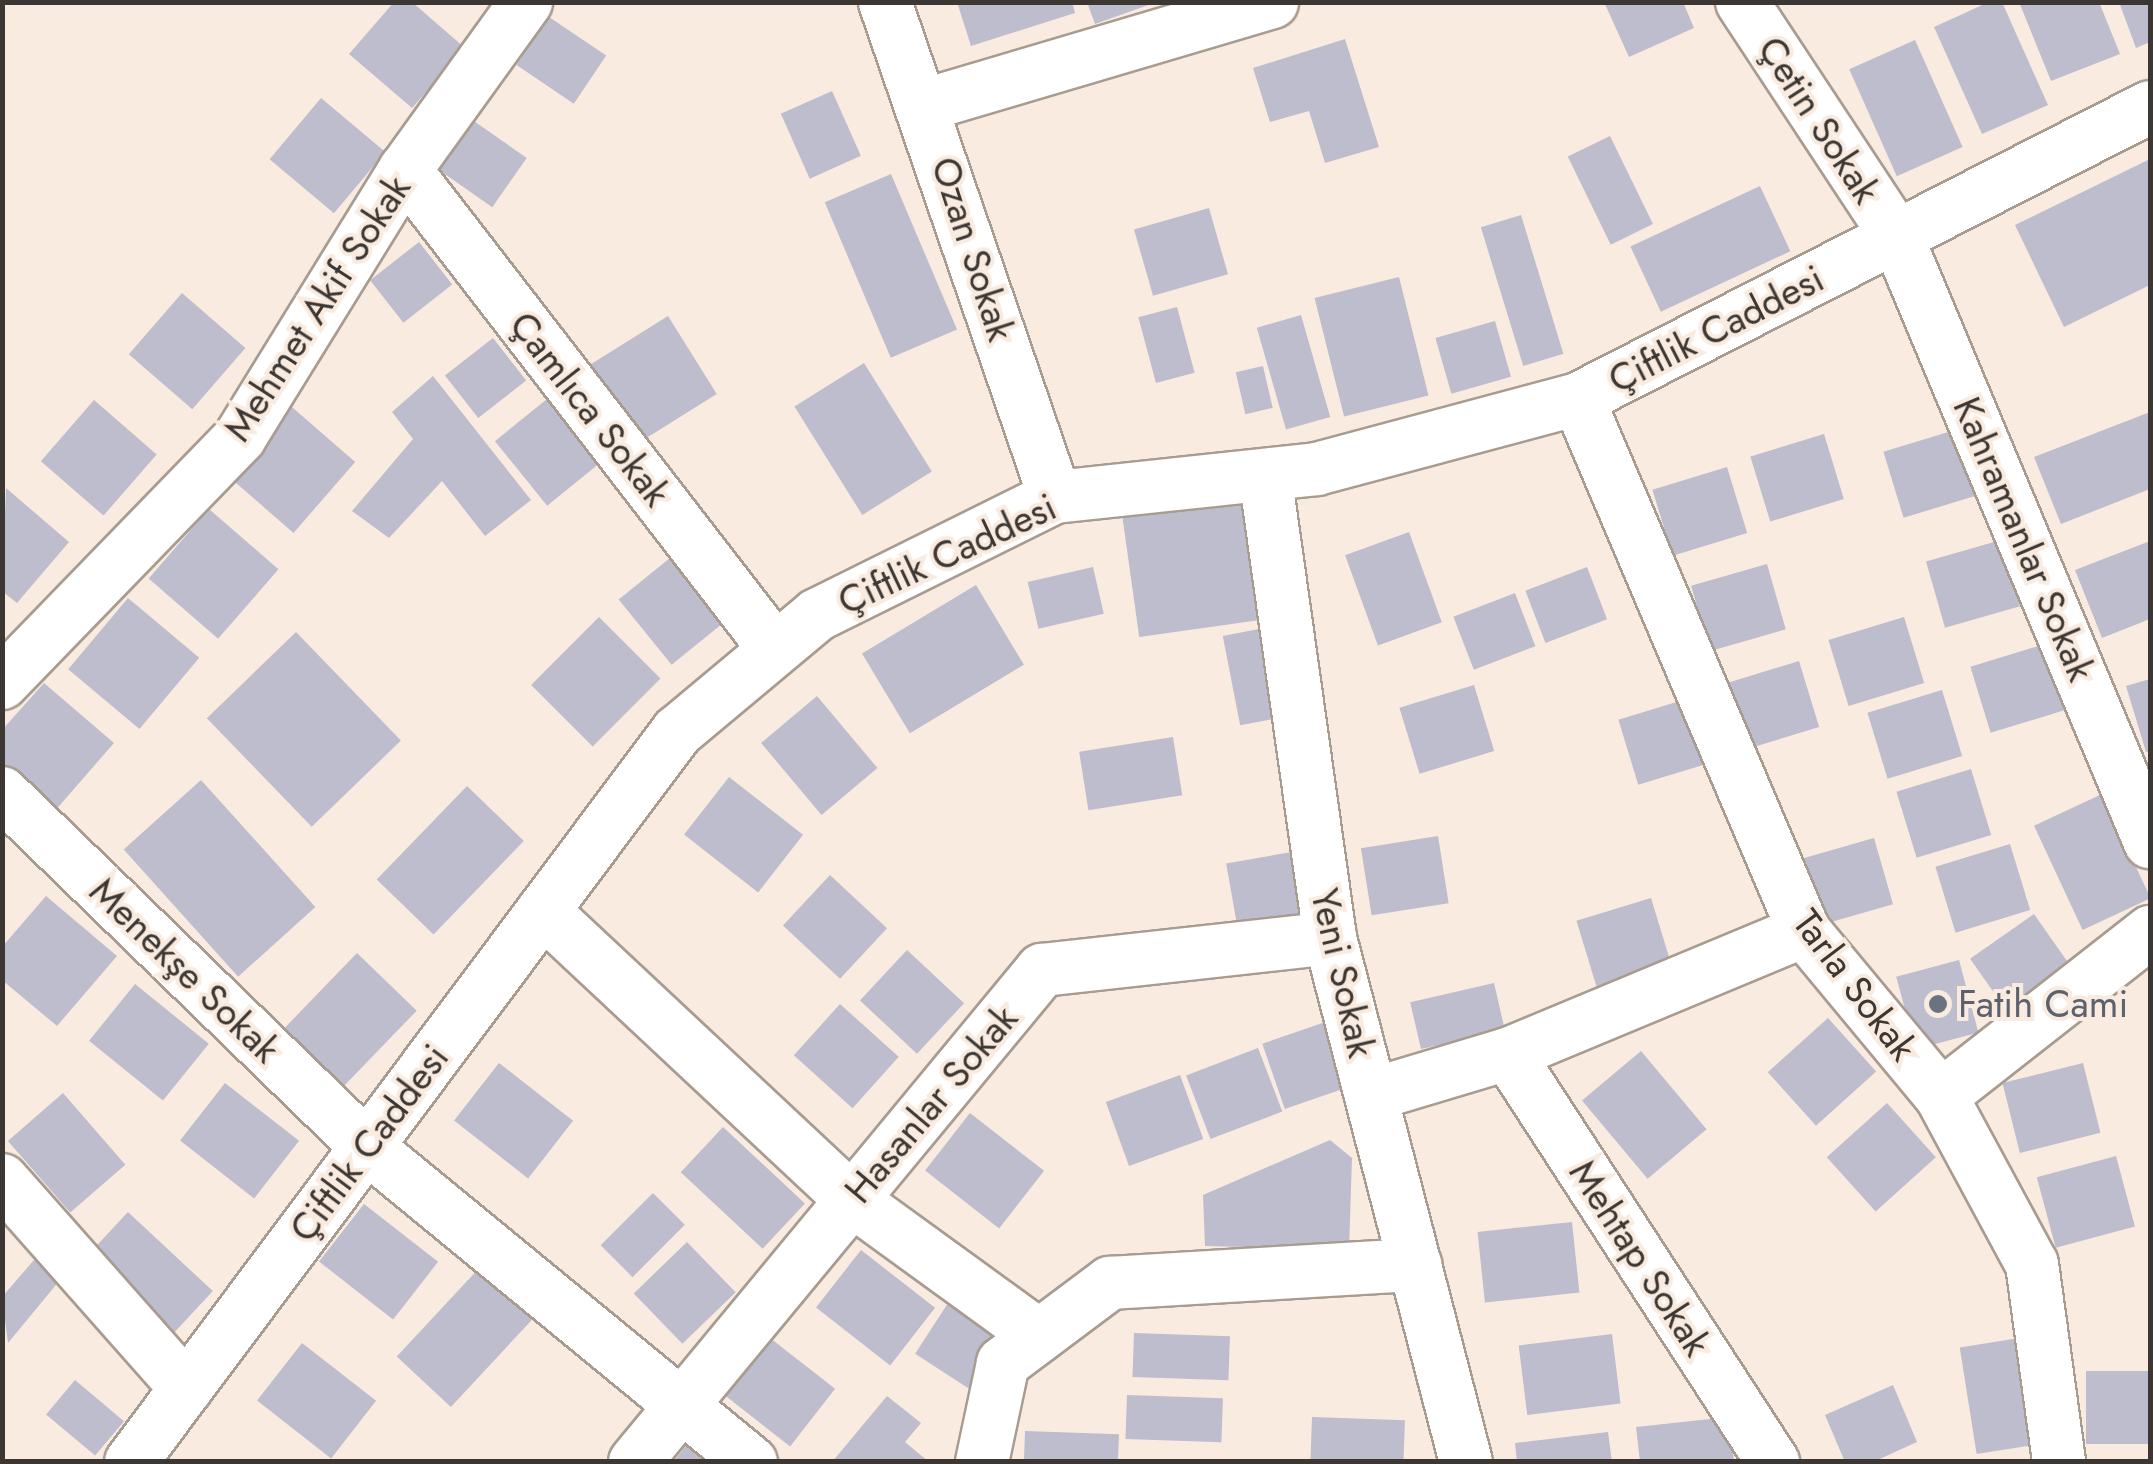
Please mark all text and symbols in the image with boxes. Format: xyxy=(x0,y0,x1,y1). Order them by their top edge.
street label: Çetin Sokak xyxy=(1748,28,1890,212)
street label: Ozan Sokak xyxy=(922,151,1024,347)
street label: Mehmet Akif Sokak xyxy=(214,167,420,449)
street label: Çiftlik Caddesi xyxy=(1601,255,1831,403)
street label: Çamlıca Sokak xyxy=(500,303,680,515)
street label: Kahramanlar Sokak xyxy=(1944,390,2104,688)
street label: Çiftlik Caddesi xyxy=(831,484,1063,624)
street label: Menekşe Sokak xyxy=(81,868,289,1072)
street label: Yeni Sokak xyxy=(1301,884,1385,1062)
street label: Tarla Sokak xyxy=(1784,901,1926,1069)
place label: Fatih Cami xyxy=(1958,981,2128,1027)
marker: Fatih Cami xyxy=(1927,993,1949,1015)
street label: Hasanlar Sokak xyxy=(835,996,1027,1212)
street label: Çiftlik Caddesi xyxy=(280,1035,458,1251)
street label: Mehtap Sokak xyxy=(1560,1152,1720,1364)

